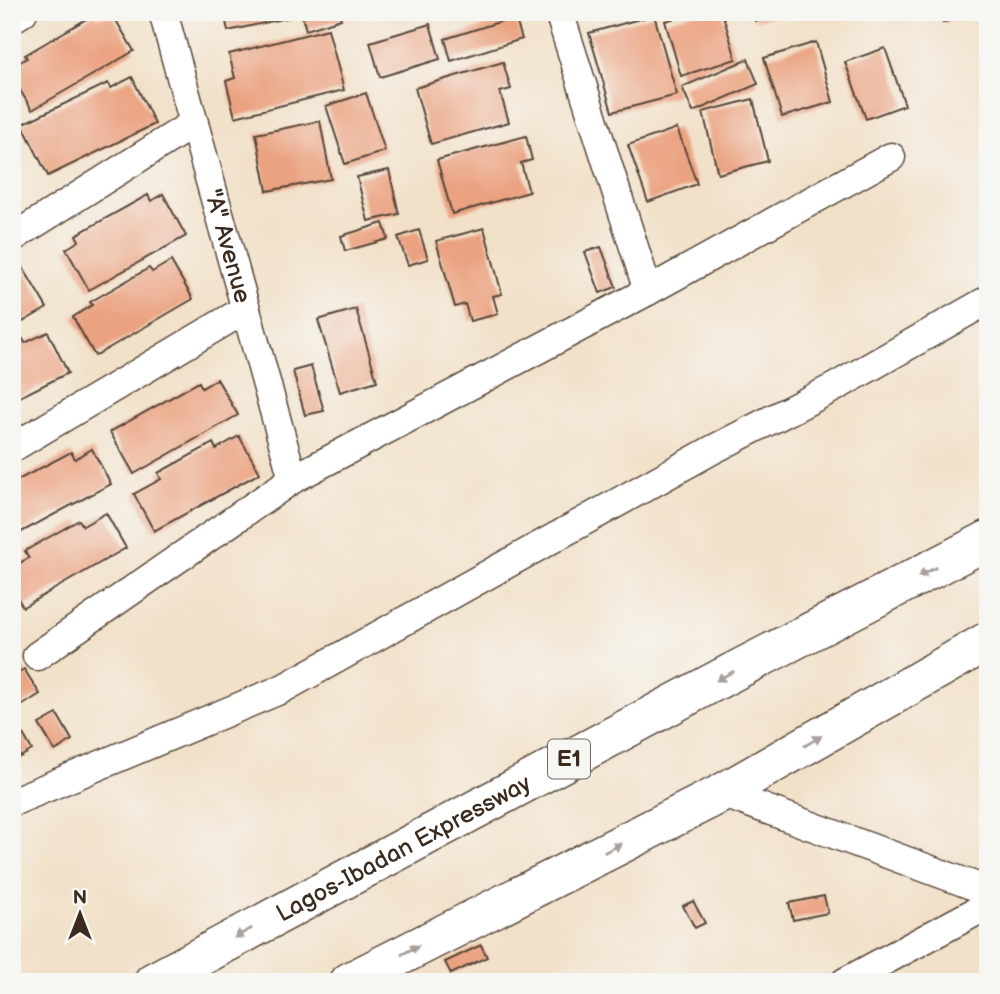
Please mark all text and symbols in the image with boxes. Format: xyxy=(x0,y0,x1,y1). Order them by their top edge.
street label: "A" Avenue xyxy=(199,186,258,306)
one-way arrow xyxy=(917,566,937,577)
one-way arrow xyxy=(715,671,735,682)
one-way arrow xyxy=(804,735,823,747)
road number: E1 xyxy=(548,740,590,778)
street label: Lagos-Ibadan Expressway xyxy=(271,768,536,928)
one-way arrow xyxy=(603,842,623,853)
north arrow xyxy=(46,878,116,948)
text: N xyxy=(73,887,87,910)
one-way arrow xyxy=(233,927,253,939)
one-way arrow xyxy=(400,944,419,956)

